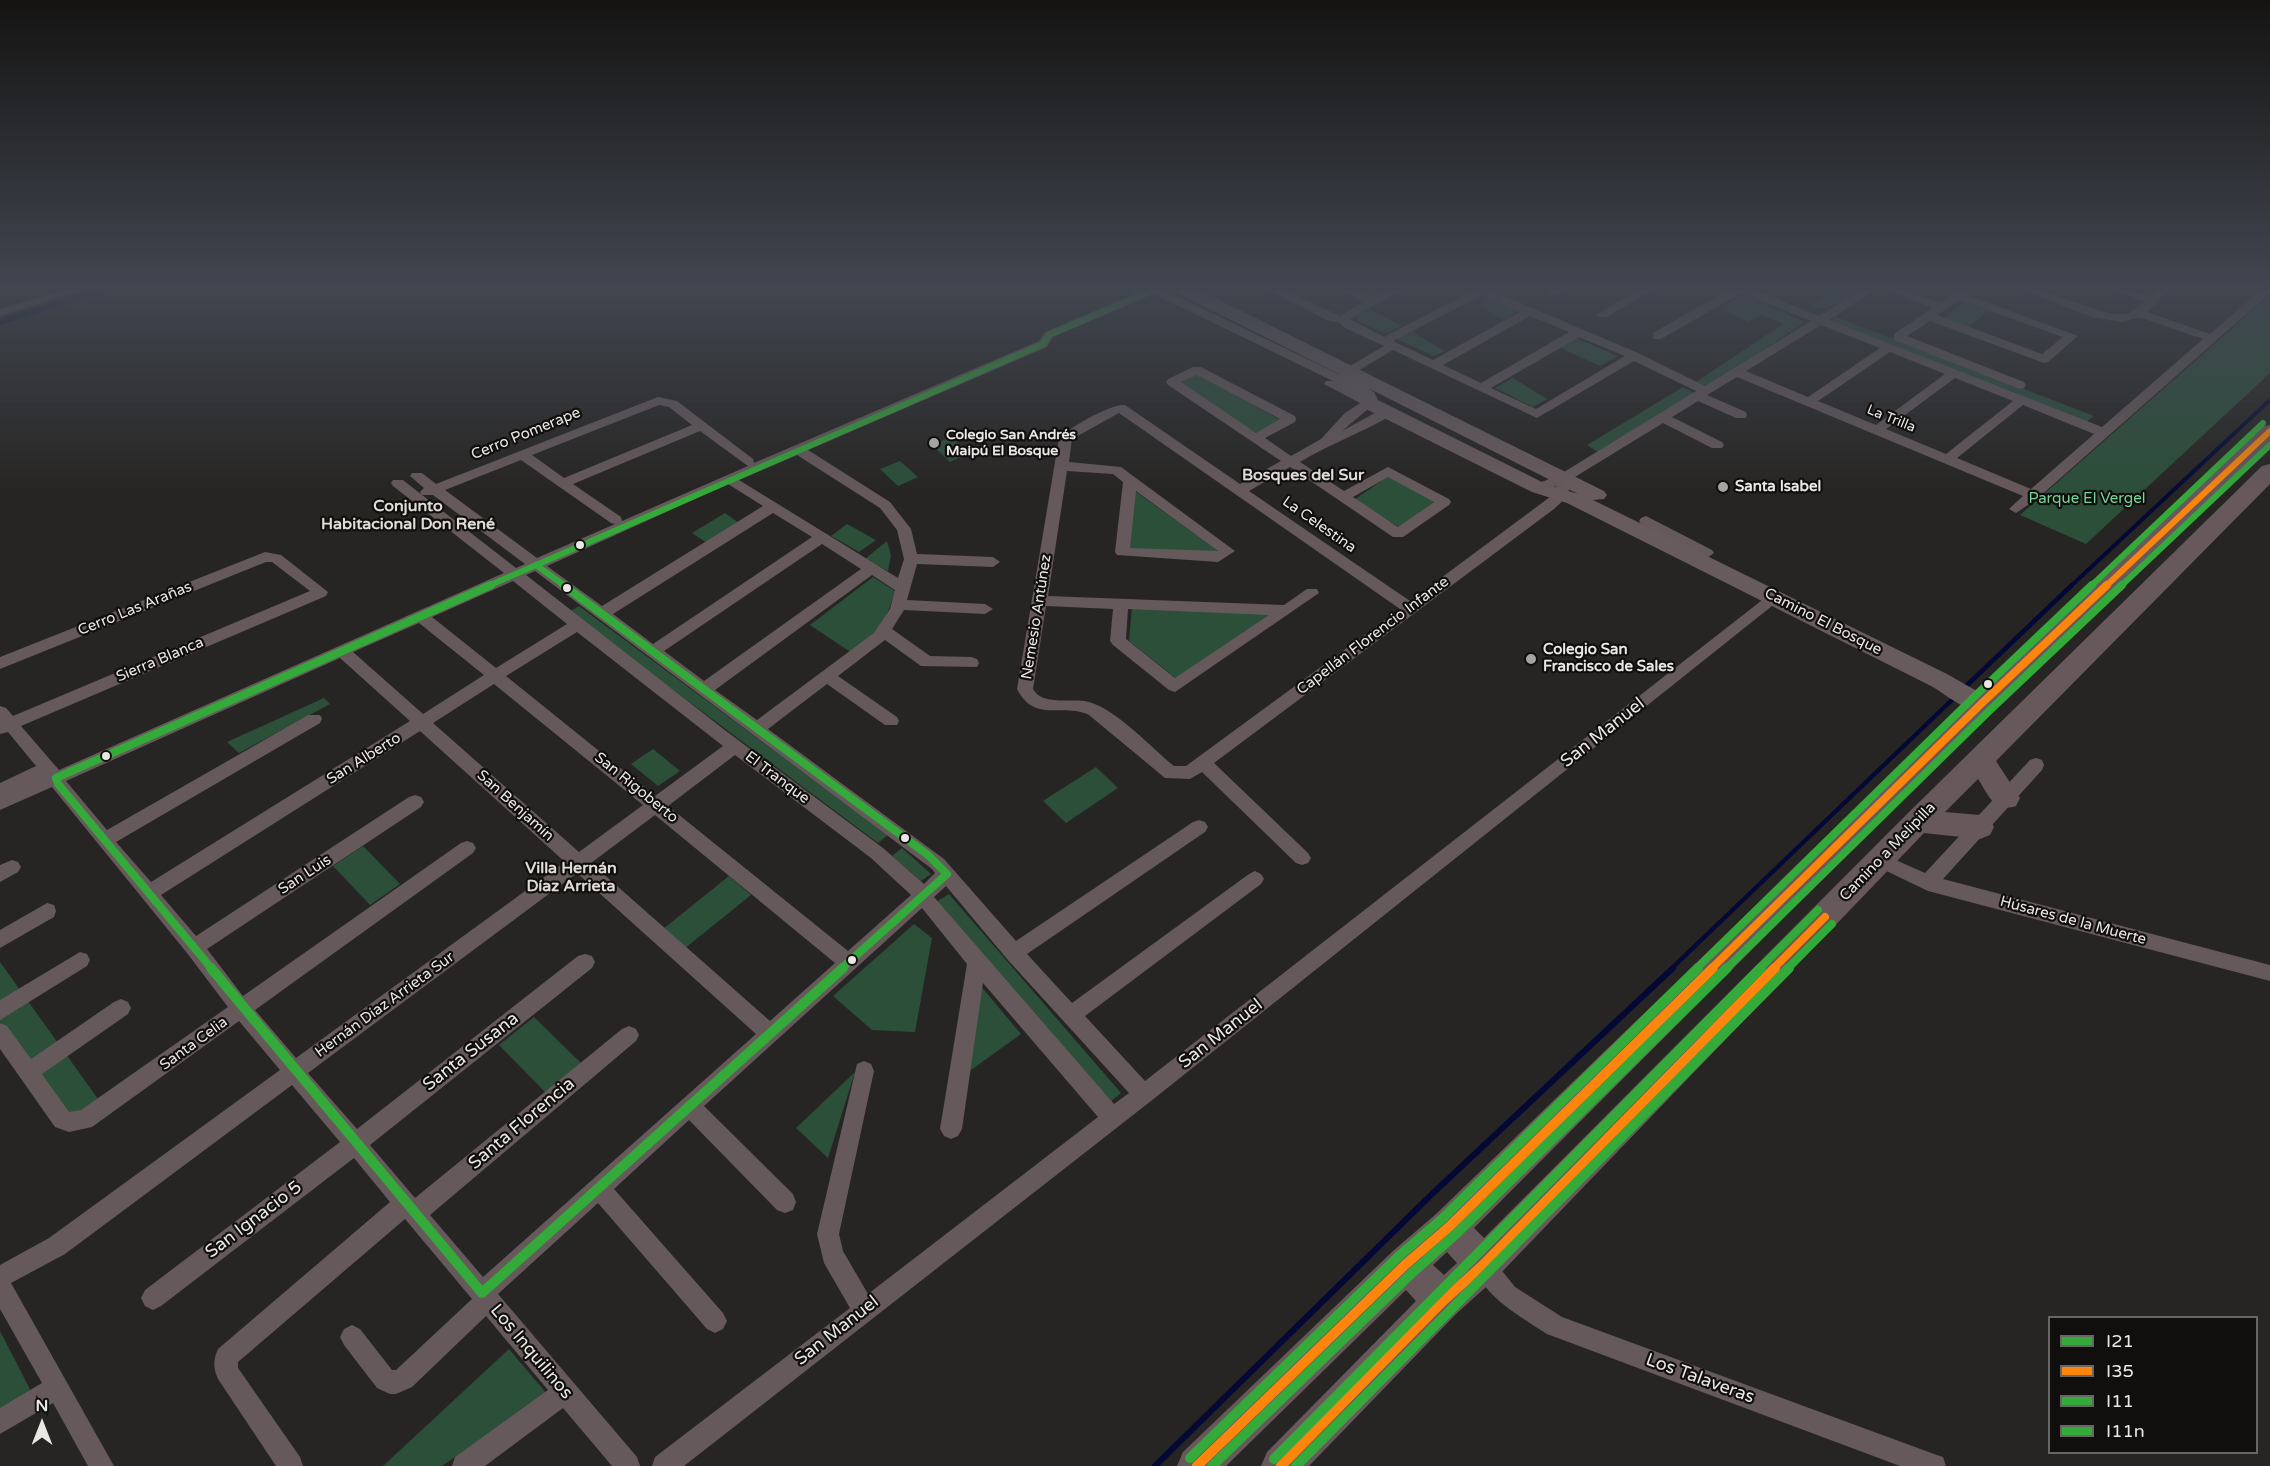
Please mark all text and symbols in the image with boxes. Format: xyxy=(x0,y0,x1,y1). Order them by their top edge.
street label: La Trilla xyxy=(1864,402,1918,436)
street label: Cerro Pomerape xyxy=(469,404,583,464)
place label: Colegio San Andrés Maipú El Bosque xyxy=(946,427,1076,460)
marker: Colegio San Andrés Maipú El Bosque xyxy=(927,436,941,450)
district label: Bosques del Sur xyxy=(1242,466,1364,486)
place label: Santa Isabel xyxy=(1735,478,1821,496)
marker: Santa Isabel xyxy=(1716,480,1730,494)
park label: Parque El Vergel xyxy=(2028,490,2146,508)
street label: La Celestina xyxy=(1279,493,1359,557)
district label: Conjunto Habitacional Don René xyxy=(321,497,495,535)
unlabelled marker xyxy=(574,539,586,551)
street label: Nemesio Antúnez xyxy=(1018,553,1056,681)
street label: Capellán Florencio Infante xyxy=(1293,573,1453,699)
street label: Cerro Las Arañas xyxy=(75,578,195,640)
unlabelled marker xyxy=(561,582,573,594)
street label: Camino El Bosque xyxy=(1761,585,1885,659)
street label: Sierra Blanca xyxy=(114,634,206,686)
place label: Colegio San Francisco de Sales xyxy=(1543,641,1674,676)
marker: Colegio San Francisco de Sales xyxy=(1524,652,1538,666)
unlabelled marker xyxy=(1982,678,1994,690)
street label: San Manuel xyxy=(1557,693,1649,773)
street label: San Alberto xyxy=(324,729,404,789)
street label: El Tranque xyxy=(741,748,813,808)
street label: San Rigoberto xyxy=(591,749,681,827)
unlabelled marker xyxy=(100,750,112,762)
street label: San Benjamín xyxy=(473,767,557,845)
street label: Camino a Melipilla xyxy=(1836,799,1940,905)
unlabelled marker xyxy=(899,832,911,844)
street label: San Luis xyxy=(275,851,335,899)
district label: Villa Hernán Díaz Arrieta xyxy=(525,859,617,897)
street label: Húsares de la Muerte xyxy=(1998,893,2148,949)
street label: Hernán Díaz Arrieta Sur xyxy=(312,949,458,1061)
unlabelled marker xyxy=(846,954,858,966)
street label: San Manuel xyxy=(1175,994,1267,1074)
street label: Santa Susana xyxy=(419,1008,523,1096)
street label: Santa Celia xyxy=(157,1013,231,1075)
street label: Santa Florencia xyxy=(465,1073,579,1175)
street label: San Ignacio 5 xyxy=(202,1177,306,1263)
street label: San Manuel xyxy=(791,1291,883,1371)
street label: Los Inquilinos xyxy=(485,1300,577,1404)
legend xyxy=(2048,1316,2258,1454)
text: I21 xyxy=(2106,1330,2134,1352)
street label: Los Talaveras xyxy=(1643,1349,1757,1409)
text: I35 xyxy=(2106,1360,2134,1382)
text: I11 xyxy=(2106,1390,2134,1412)
north arrow xyxy=(12,1394,72,1454)
text: N xyxy=(36,1396,48,1416)
text: I11n xyxy=(2106,1420,2145,1442)

